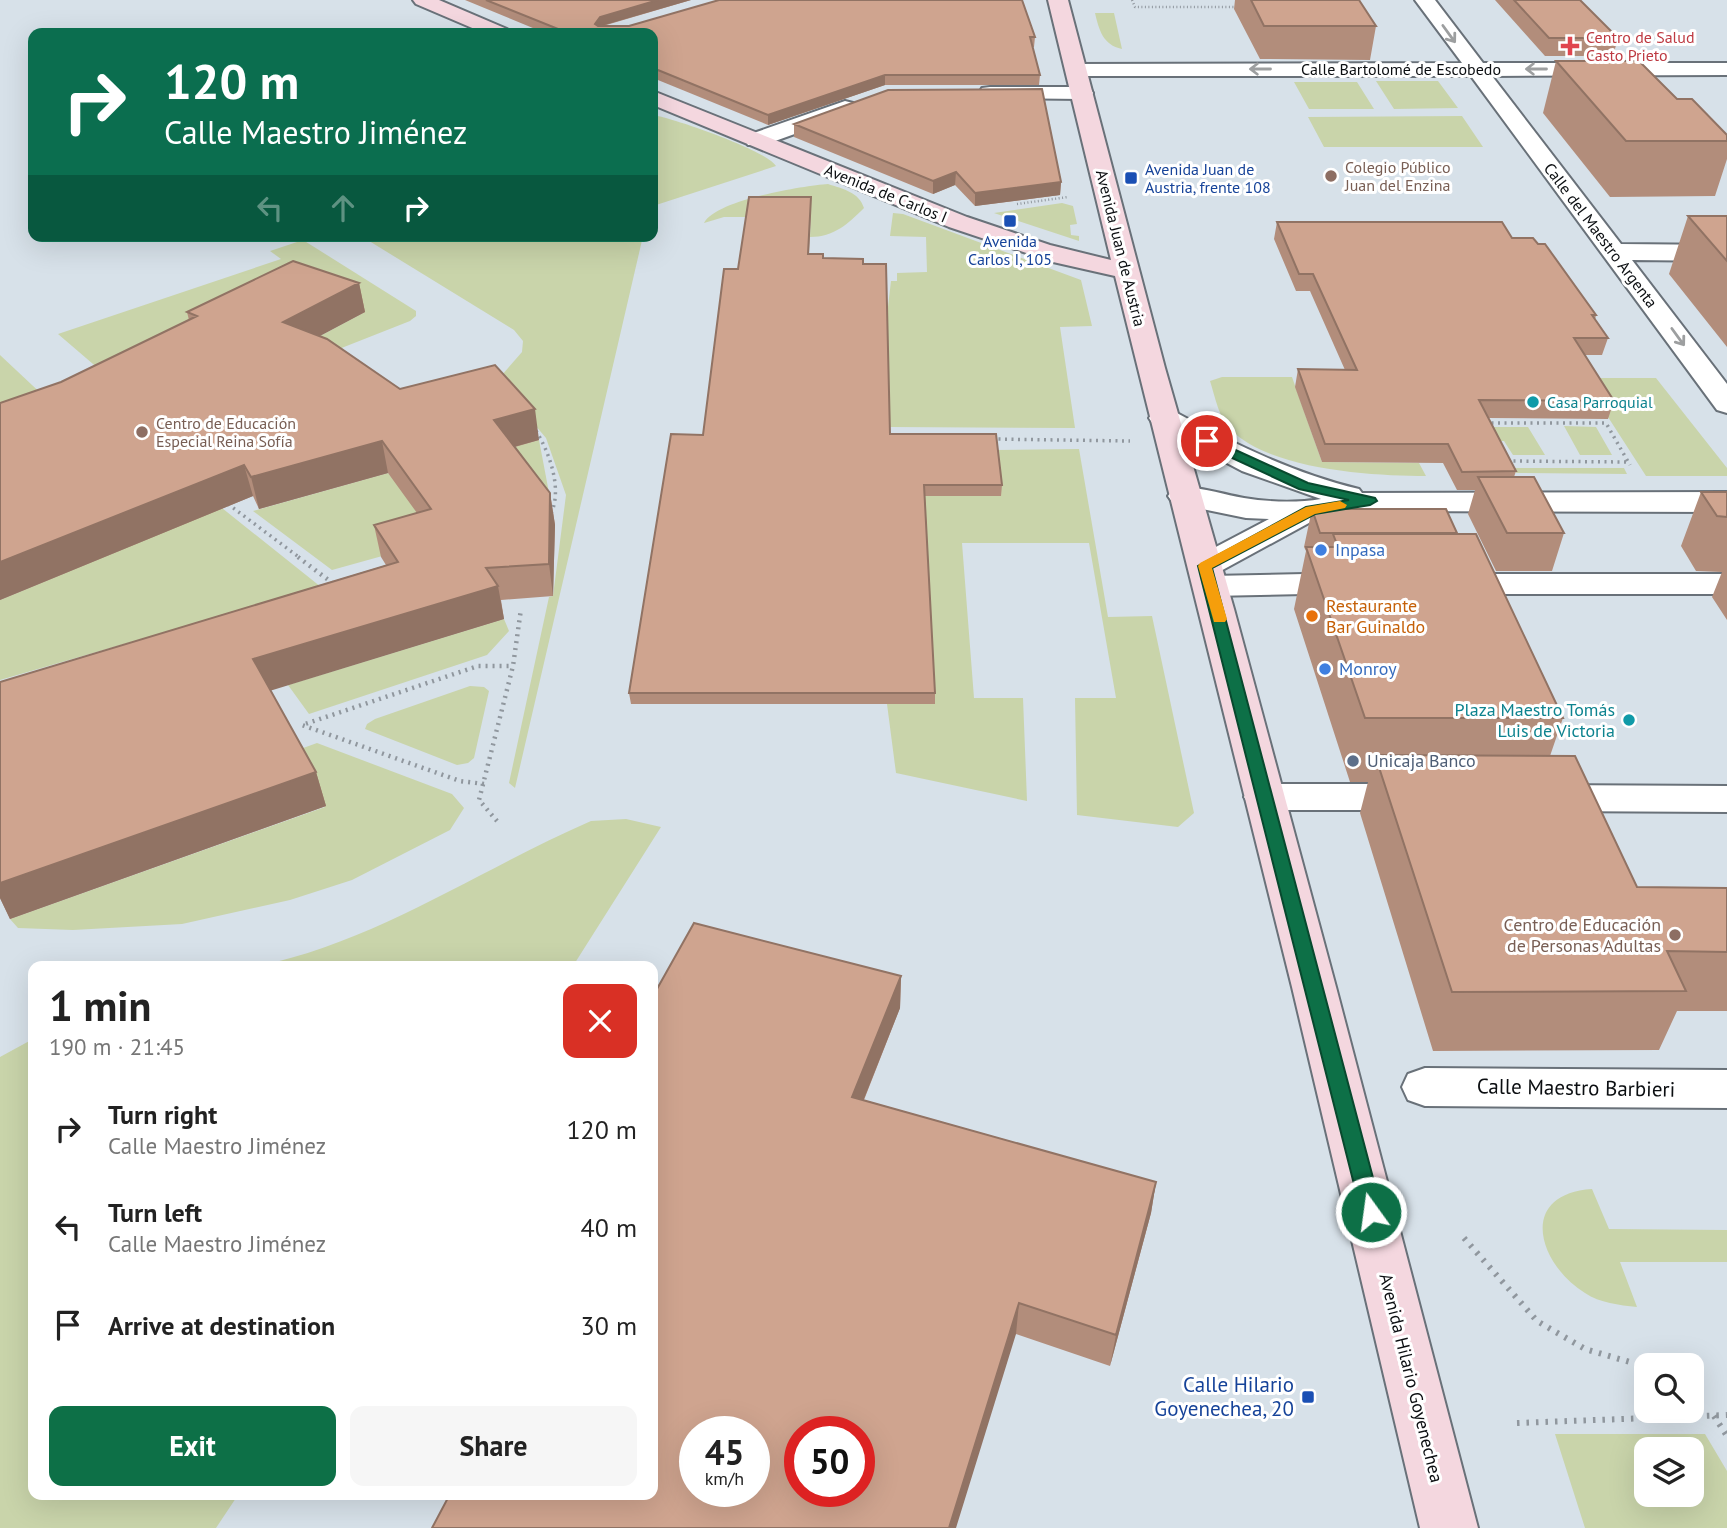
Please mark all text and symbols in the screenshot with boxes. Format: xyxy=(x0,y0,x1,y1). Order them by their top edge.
one-way arrow xyxy=(1442,24,1456,43)
place label: Centro de Salud Casto Prieto xyxy=(1586,27,1695,65)
marker: Centro de Salud Casto Prieto xyxy=(1560,36,1580,56)
text: 120 m xyxy=(164,49,299,113)
icon: right xyxy=(49,56,140,147)
street label: Calle Bartolomé de Escobedo xyxy=(1301,59,1501,79)
one-way arrow xyxy=(1249,62,1272,76)
one-way arrow xyxy=(1525,62,1548,75)
text: Calle Maestro Jiménez xyxy=(164,111,467,153)
place label: Colegio Público Juan del Enzina xyxy=(1344,157,1451,195)
street label: Calle del Maestro Argenta xyxy=(1540,158,1662,312)
street label: Avenida de Carlos I xyxy=(822,159,950,227)
place label: Avenida Juan de Austria, frente 108 xyxy=(1145,159,1271,197)
street label: Avenida Juan de Austria xyxy=(1092,168,1150,328)
marker: Colegio Público Juan del Enzina xyxy=(1323,168,1339,184)
marker: Avenida Juan de Austria, frente 108 xyxy=(1123,170,1139,186)
icon: left xyxy=(251,189,289,227)
icon: ahead xyxy=(324,189,362,227)
icon: right xyxy=(397,189,435,227)
marker: Avenida Carlos I, 105 xyxy=(1002,213,1018,229)
place label: Avenida Carlos I, 105 xyxy=(968,231,1052,269)
one-way arrow xyxy=(1671,327,1685,346)
place label: Casa Parroquial xyxy=(1547,392,1653,412)
marker: Casa Parroquial xyxy=(1525,394,1541,410)
pin xyxy=(1177,411,1237,471)
place label: Centro de Educación Especial Reina Sofía xyxy=(156,413,296,451)
icon: arrive xyxy=(1188,422,1226,460)
marker: Centro de Educación Especial Reina Sofía xyxy=(134,424,150,440)
place label: Inpasa xyxy=(1335,538,1385,561)
marker: Inpasa xyxy=(1313,542,1329,558)
place label: Restaurante Bar Guinaldo xyxy=(1326,594,1425,638)
marker: Restaurante Bar Guinaldo xyxy=(1304,608,1320,624)
place label: Monroy xyxy=(1339,657,1397,680)
marker: Monroy xyxy=(1317,661,1333,677)
place label: Plaza Maestro Tomás Luis de Victoria xyxy=(1455,698,1615,742)
marker: Plaza Maestro Tomás Luis de Victoria xyxy=(1621,712,1637,728)
place label: Unicaja Banco xyxy=(1367,749,1476,772)
marker: Unicaja Banco xyxy=(1345,753,1361,769)
place label: Centro de Educación de Personas Adultas xyxy=(1504,913,1661,957)
marker: Centro de Educación de Personas Adultas xyxy=(1667,927,1683,943)
text: 1 min xyxy=(49,978,151,1033)
button: close xyxy=(563,984,637,1058)
text: 190 m · 21:45 xyxy=(49,1032,185,1061)
street label: Calle Maestro Barbieri xyxy=(1477,1072,1675,1103)
text: Turn right xyxy=(108,1098,217,1131)
icon: right xyxy=(49,1110,87,1148)
text: 120 m xyxy=(566,1113,637,1146)
text: Calle Maestro Jiménez xyxy=(108,1131,326,1160)
position arrow xyxy=(1334,1175,1408,1249)
text: Turn left xyxy=(108,1196,202,1229)
icon: left xyxy=(49,1208,87,1246)
text: 40 m xyxy=(581,1211,637,1244)
text: Calle Maestro Jiménez xyxy=(108,1229,326,1258)
street label: Avenida Hilario Goyenechea xyxy=(1374,1271,1449,1485)
icon: arrive xyxy=(49,1306,87,1344)
text: Arrive at destination xyxy=(108,1309,335,1342)
text: 30 m xyxy=(581,1309,637,1342)
map controls xyxy=(1634,1353,1704,1507)
button: search xyxy=(1634,1353,1704,1423)
place label: Calle Hilario Goyenechea, 20 xyxy=(1154,1371,1294,1422)
marker: Calle Hilario Goyenechea, 20 xyxy=(1300,1389,1316,1405)
button: Exit xyxy=(49,1406,336,1486)
button: Share xyxy=(350,1406,637,1486)
speed limit sign: 50 xyxy=(784,1416,875,1507)
text: 45 xyxy=(705,1429,744,1475)
button: layers xyxy=(1634,1437,1704,1507)
text: km/h xyxy=(705,1467,744,1490)

